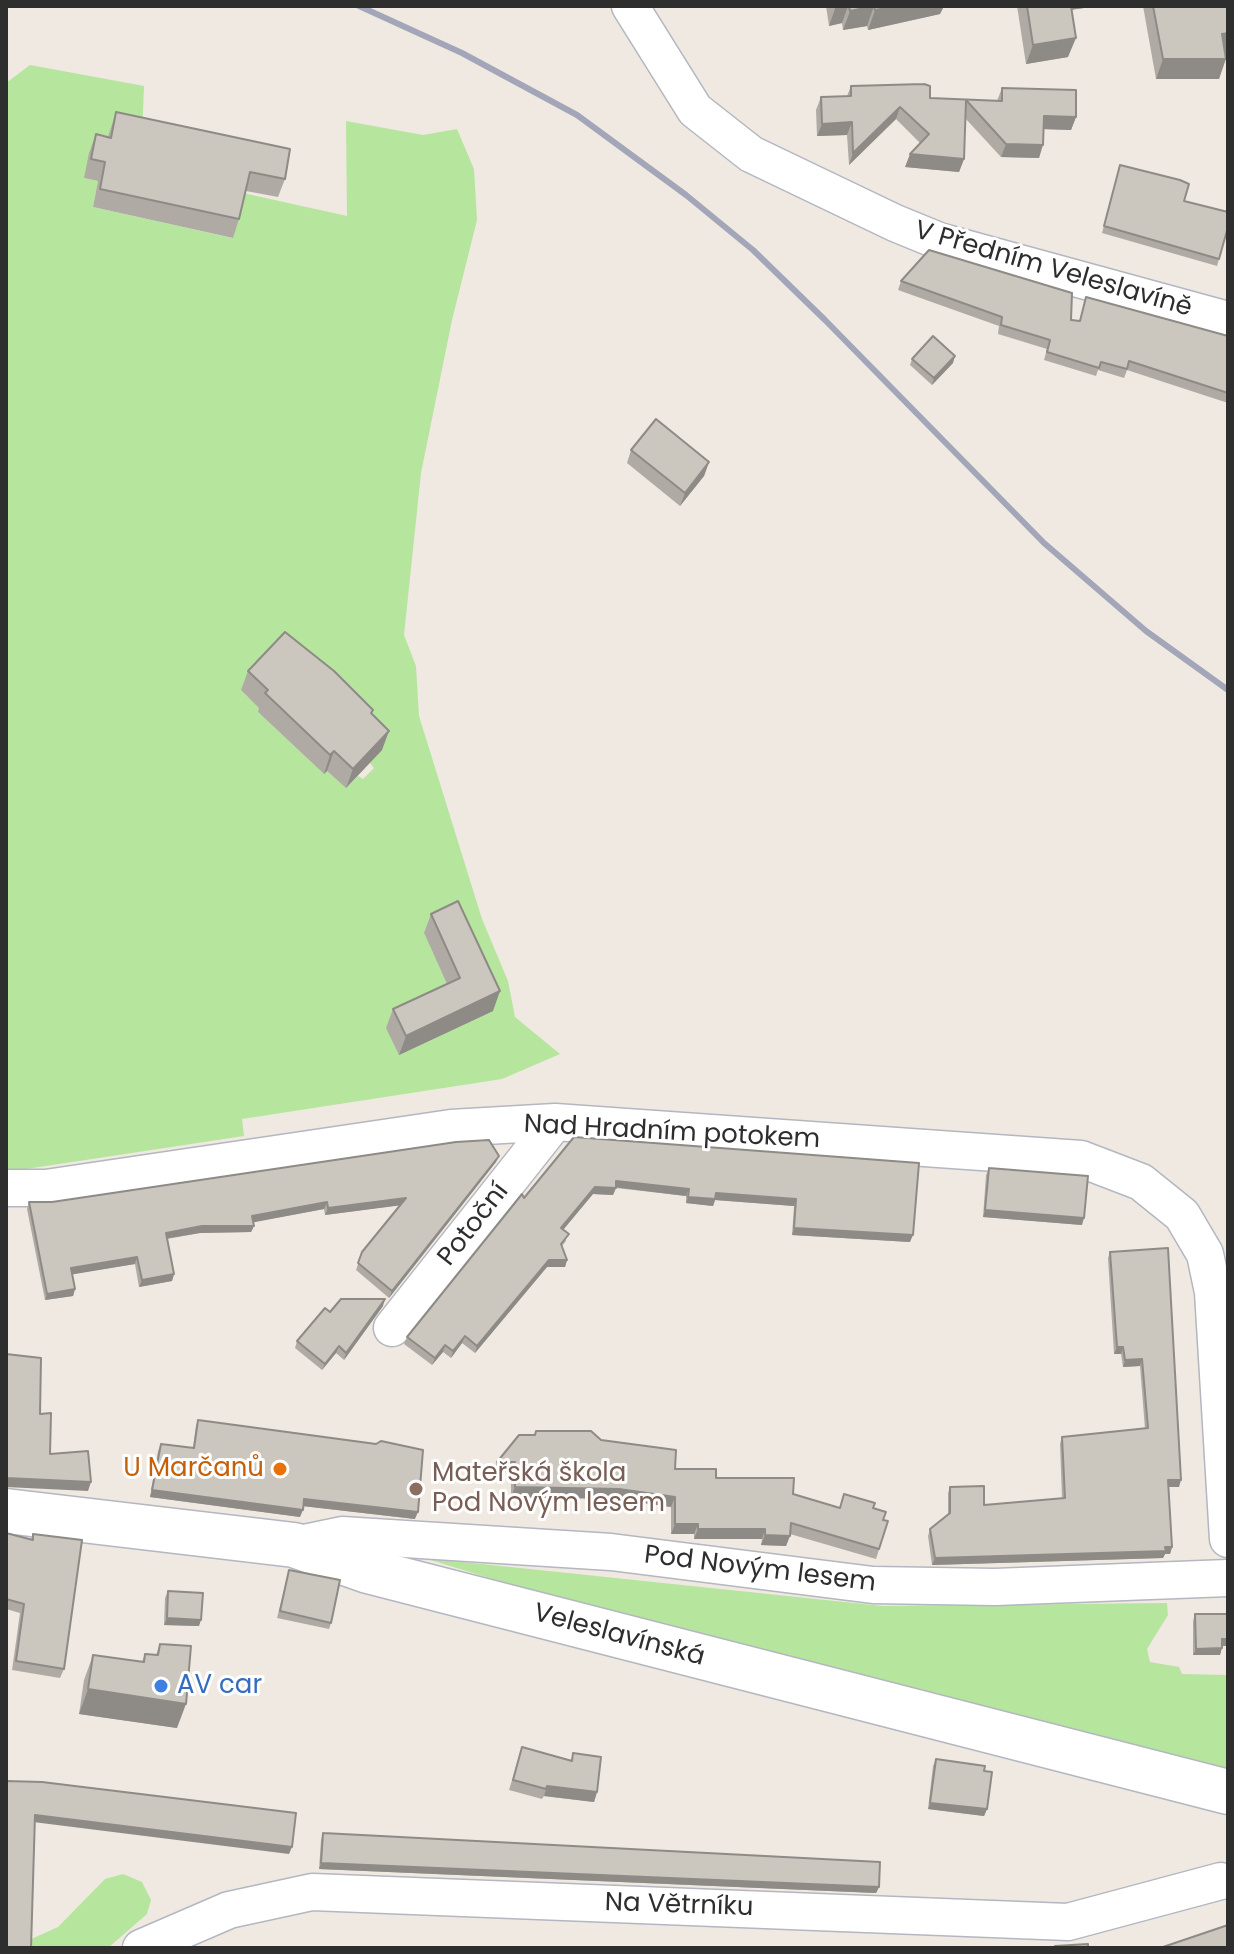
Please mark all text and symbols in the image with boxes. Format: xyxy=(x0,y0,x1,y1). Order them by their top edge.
street label: V Předním Veleslavíně xyxy=(911,215,1195,325)
street label: Nad Hradním potokem xyxy=(523,1110,821,1156)
street label: Potoční xyxy=(432,1177,516,1273)
place label: U Marčanů xyxy=(123,1453,264,1485)
place label: Mateřská škola Pod Novým lesem xyxy=(432,1458,665,1520)
marker: U Marčanů xyxy=(271,1460,289,1478)
marker: Mateřská škola Pod Novým lesem xyxy=(407,1480,425,1498)
street label: Pod Novým lesem xyxy=(642,1540,878,1600)
street label: Veleslavínská xyxy=(530,1598,708,1674)
place label: AV car xyxy=(177,1670,262,1702)
marker: AV car xyxy=(152,1677,170,1695)
street label: Na Větrníku xyxy=(604,1888,754,1924)

